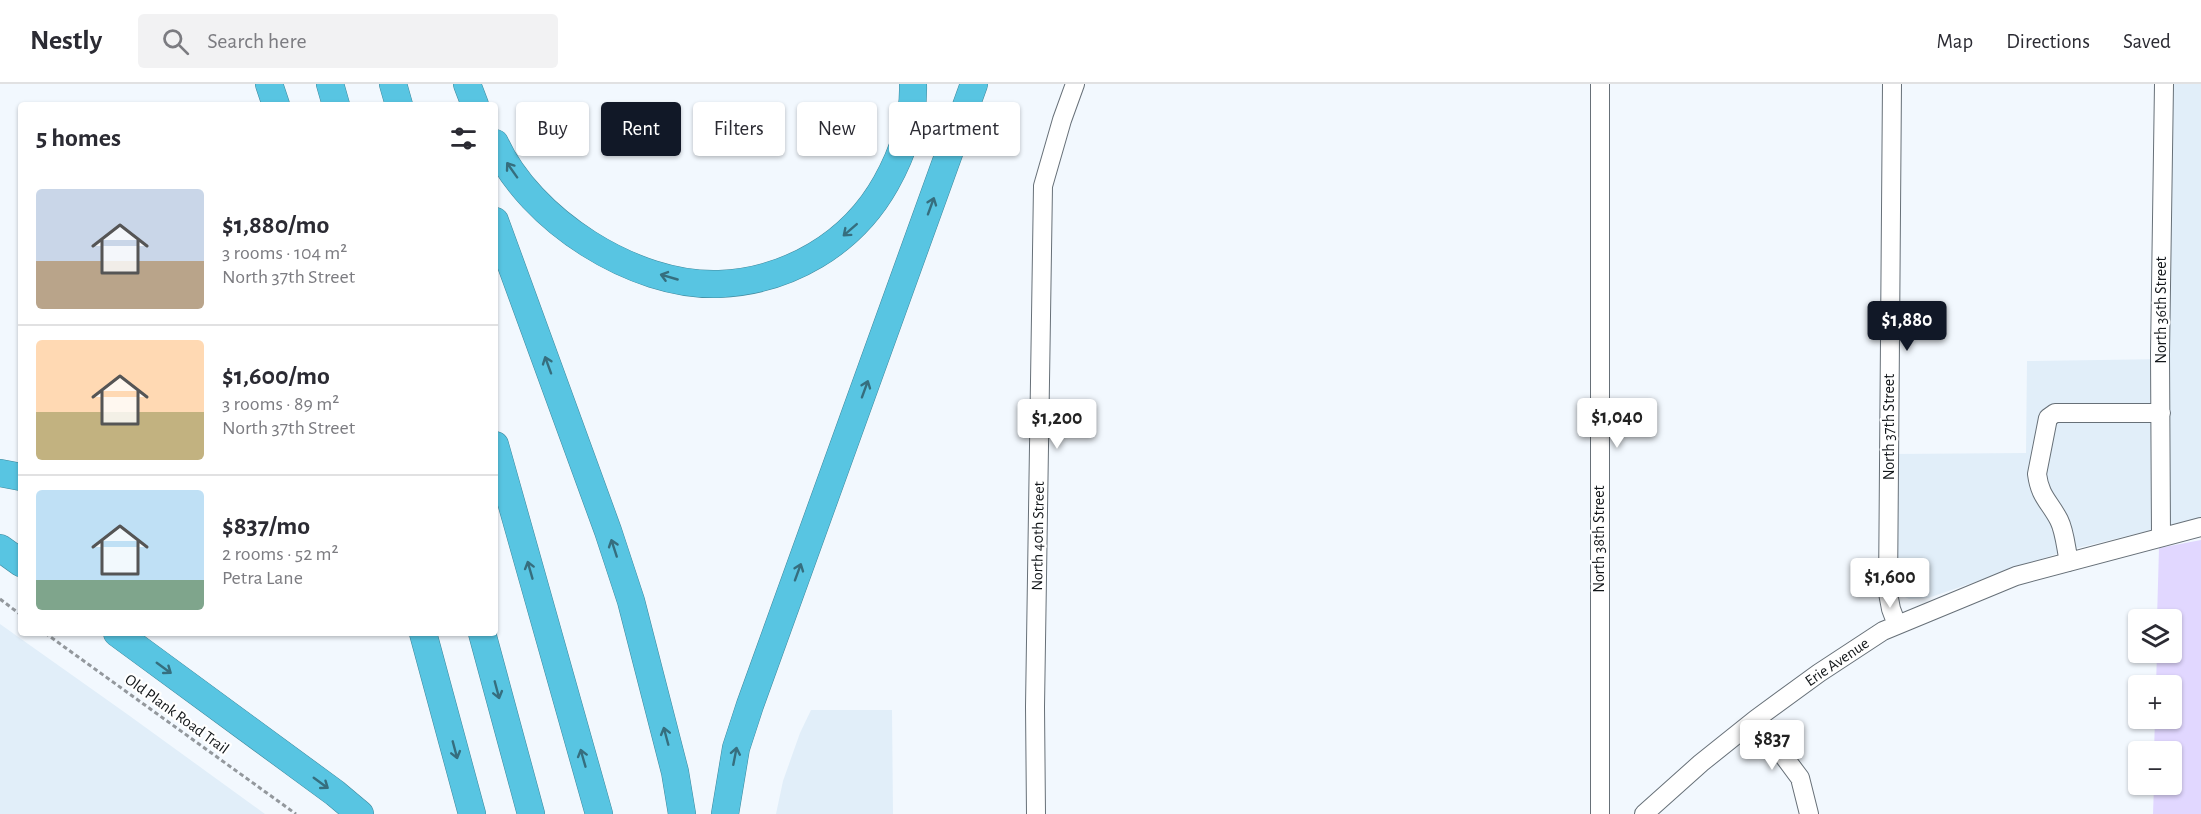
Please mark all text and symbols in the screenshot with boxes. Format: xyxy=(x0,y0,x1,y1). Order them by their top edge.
search box xyxy=(138,14,558,68)
icon: search xyxy=(159,25,192,58)
text: Nestly xyxy=(30,27,102,55)
text: Search here xyxy=(207,30,307,52)
text: Map xyxy=(1937,31,1973,52)
text: Directions xyxy=(2006,31,2090,52)
text: Saved xyxy=(2123,31,2171,52)
chip: Buy xyxy=(516,102,589,156)
chip: Rent xyxy=(601,102,681,156)
chip: Filters xyxy=(693,102,785,156)
chip: New xyxy=(797,102,877,156)
chip: Apartment xyxy=(889,102,1020,156)
icon: filters xyxy=(447,122,480,155)
text: 5 homes xyxy=(36,125,121,151)
one-way arrow xyxy=(506,163,518,179)
one-way arrow xyxy=(927,197,938,215)
text: $1,880/mo xyxy=(222,212,329,238)
icon: home xyxy=(84,213,156,285)
one-way arrow xyxy=(843,223,858,237)
text: 3 rooms · 104 m² xyxy=(222,243,347,263)
street label: North 36th Street xyxy=(2153,256,2169,364)
text: North 37th Street xyxy=(222,267,355,287)
one-way arrow xyxy=(660,271,679,283)
pin: $1,880 xyxy=(1858,301,1956,352)
text: $1,880 xyxy=(1882,310,1932,330)
one-way arrow xyxy=(541,356,552,375)
text: $1,600/mo xyxy=(222,363,330,389)
icon: home xyxy=(84,364,156,436)
street label: North 37th Street xyxy=(1881,374,1897,480)
one-way arrow xyxy=(860,380,871,399)
text: 3 rooms · 89 m² xyxy=(222,394,339,414)
pin: $1,040 xyxy=(1568,398,1666,449)
pin: $1,200 xyxy=(1008,399,1106,450)
text: $1,040 xyxy=(1591,407,1643,427)
text: $1,200 xyxy=(1031,408,1083,428)
text: North 37th Street xyxy=(222,418,355,438)
street label: North 40th Street xyxy=(1029,481,1047,591)
street label: North 38th Street xyxy=(1591,485,1607,593)
text: $837/mo xyxy=(222,513,310,539)
icon: home xyxy=(84,514,156,586)
one-way arrow xyxy=(607,539,618,558)
text: 2 rooms · 52 m² xyxy=(222,544,339,564)
pin: $1,600 xyxy=(1841,558,1939,609)
one-way arrow xyxy=(524,561,535,580)
one-way arrow xyxy=(794,563,805,582)
text: $1,600 xyxy=(1864,567,1916,587)
text: Petra Lane xyxy=(222,568,303,588)
map controls xyxy=(2128,609,2182,795)
button: layers xyxy=(2128,609,2182,663)
street label: Erie Avenue xyxy=(1802,635,1872,689)
one-way arrow xyxy=(155,661,171,674)
street label: Old Plank Road Trail xyxy=(122,671,232,757)
button: + xyxy=(2128,675,2182,729)
one-way arrow xyxy=(492,680,503,699)
pin: $837 xyxy=(1736,720,1808,771)
one-way arrow xyxy=(659,727,671,746)
text: $837 xyxy=(1754,729,1790,749)
one-way arrow xyxy=(449,740,461,759)
button: − xyxy=(2128,741,2182,795)
one-way arrow xyxy=(730,747,741,767)
one-way arrow xyxy=(577,749,588,768)
one-way arrow xyxy=(313,776,329,789)

